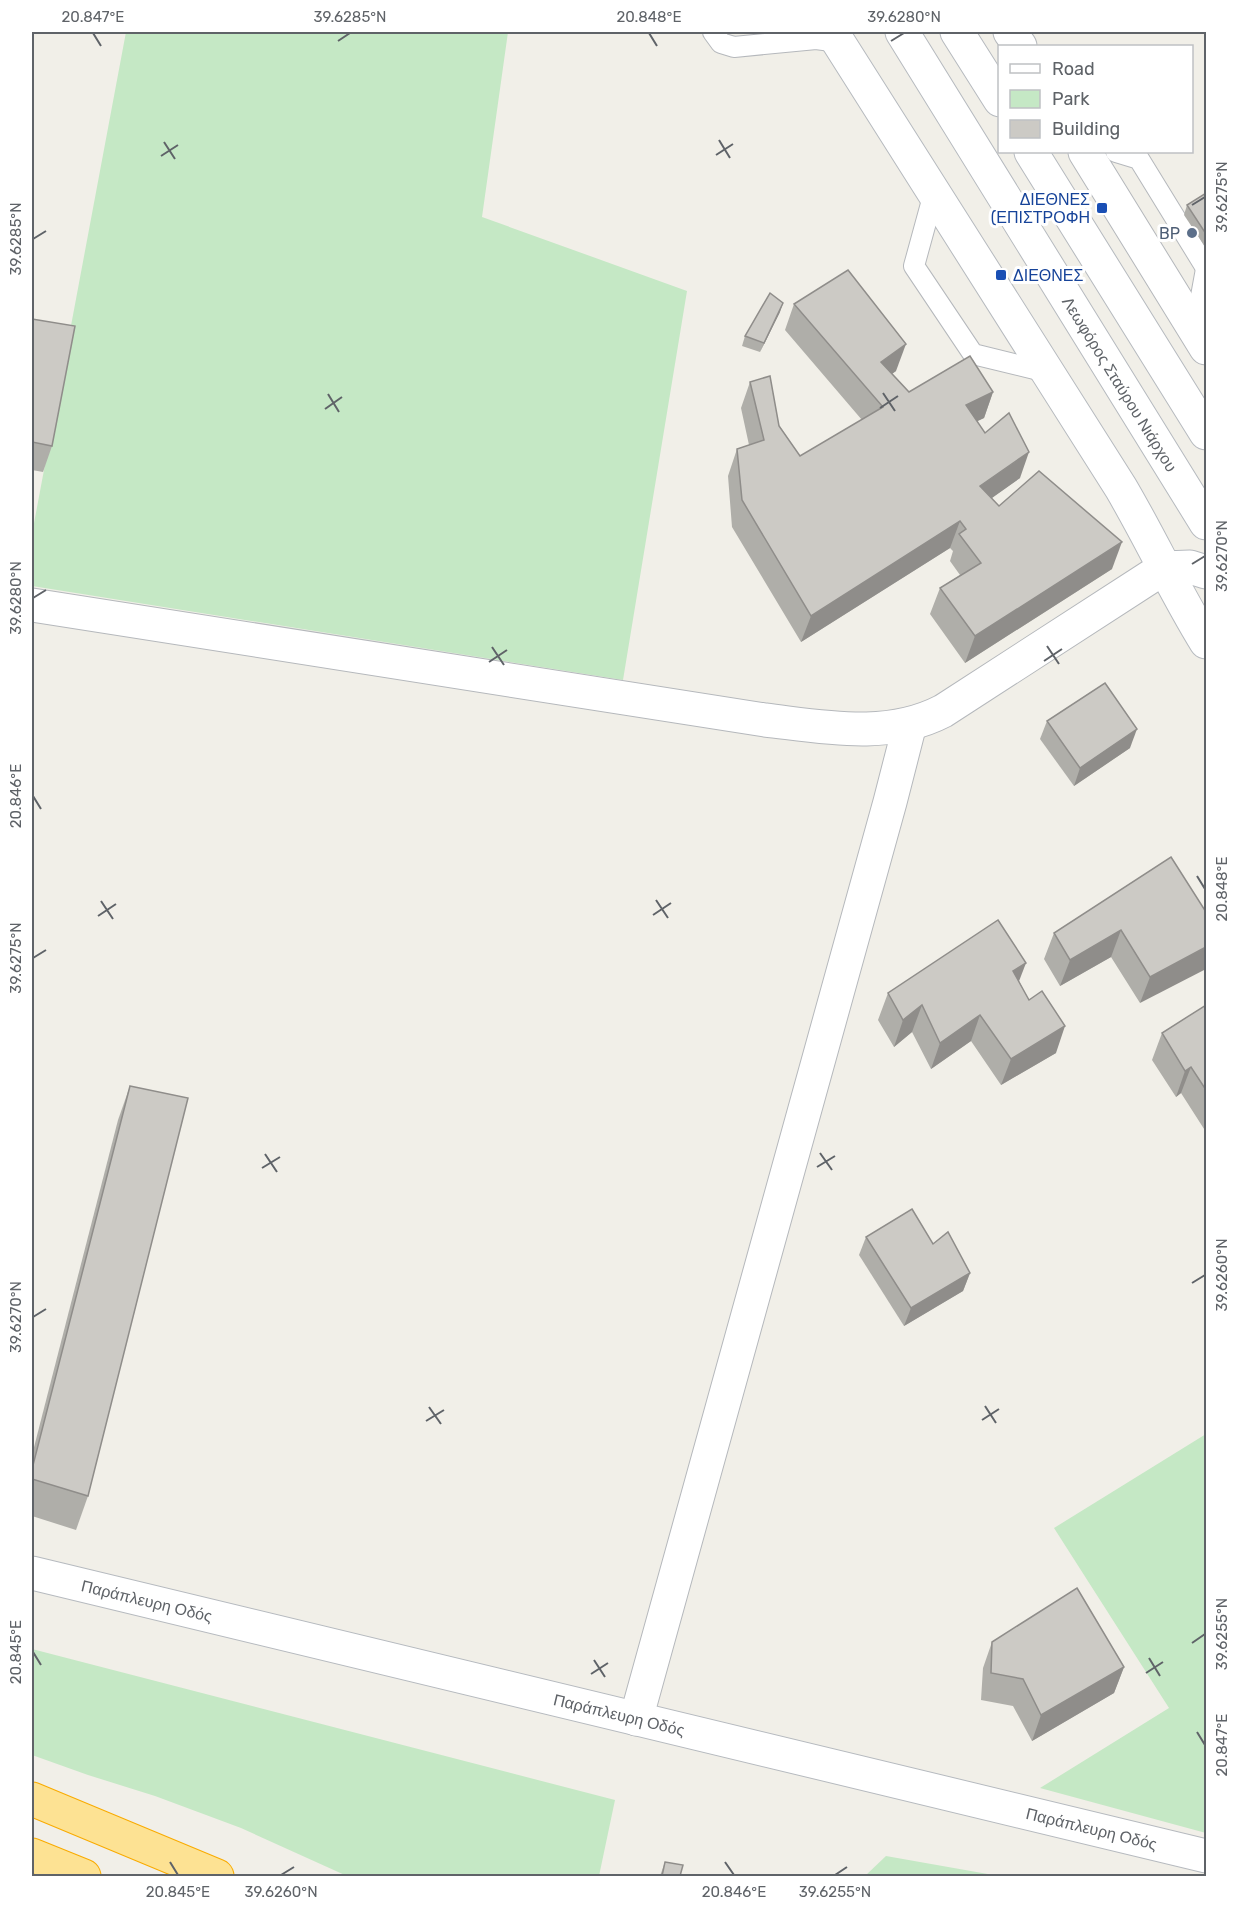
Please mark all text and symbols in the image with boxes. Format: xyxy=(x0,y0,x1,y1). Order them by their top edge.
text: 20.847°E xyxy=(62,8,124,26)
text: 39.6285°N xyxy=(313,8,387,26)
text: 20.848°E xyxy=(616,8,682,26)
text: 39.6280°N xyxy=(867,8,941,26)
legend xyxy=(998,45,1193,153)
text: Road xyxy=(1052,58,1095,80)
text: Park xyxy=(1052,88,1090,110)
text: Building xyxy=(1052,118,1120,140)
text: 39.6275°N xyxy=(1213,161,1231,233)
place label: ΔΙΕΘΝΕΣ (ΕΠΙΣΤΡΟΦΗ xyxy=(991,190,1090,227)
marker: ΔΙΕΘΝΕΣ (ΕΠΙΣΤΡΟΦΗ xyxy=(1095,201,1109,215)
text: 39.6285°N xyxy=(7,202,25,276)
place label: BP xyxy=(1159,224,1180,243)
marker: BP xyxy=(1185,226,1199,240)
place label: ΔΙΕΘΝΕΣ xyxy=(1013,266,1083,285)
marker: ΔΙΕΘΝΕΣ xyxy=(994,268,1008,282)
street label: Λεωφόρος Σταύρου Νιάρχου xyxy=(1059,293,1181,475)
text: 39.6270°N xyxy=(1213,520,1231,592)
text: 39.6280°N xyxy=(7,561,25,635)
text: 20.846°E xyxy=(7,764,25,828)
text: 20.848°E xyxy=(1213,856,1231,922)
text: 39.6275°N xyxy=(7,922,25,994)
text: 39.6260°N xyxy=(1213,1238,1231,1312)
text: 39.6270°N xyxy=(7,1281,25,1353)
street label: Παράπλευρη Οδός xyxy=(79,1576,214,1626)
text: 39.6255°N xyxy=(1213,1598,1231,1670)
text: 20.845°E xyxy=(7,1620,25,1684)
street label: Παράπλευρη Οδός xyxy=(552,1690,687,1740)
text: 20.847°E xyxy=(1213,1714,1231,1776)
street label: Παράπλευρη Οδός xyxy=(1024,1803,1159,1853)
text: 20.845°E xyxy=(146,1883,210,1901)
text: 39.6260°N xyxy=(244,1883,318,1901)
text: 20.846°E xyxy=(702,1883,766,1901)
text: 39.6255°N xyxy=(799,1883,871,1901)

